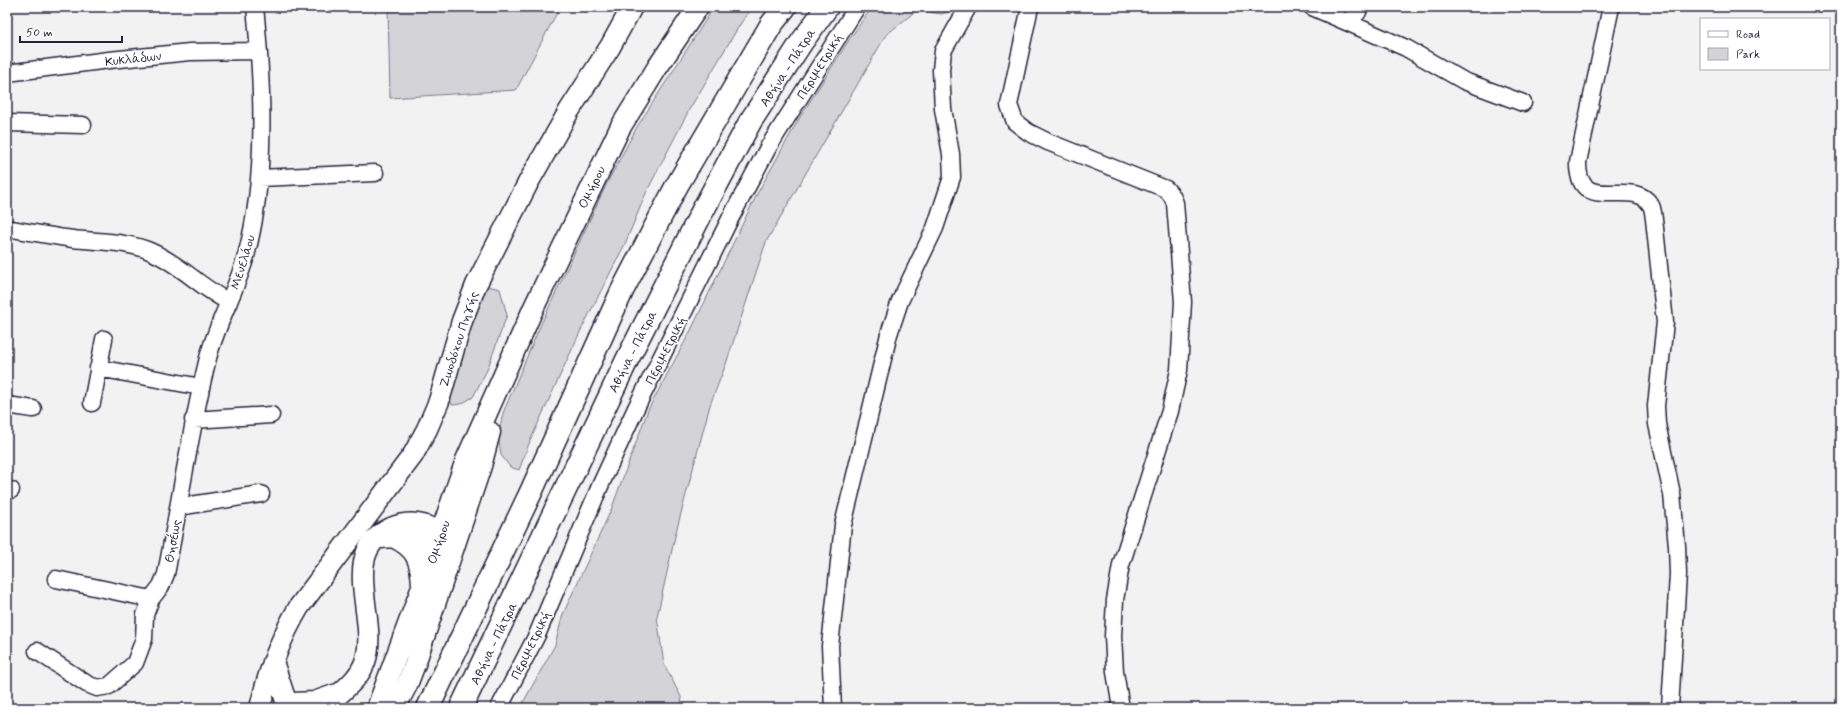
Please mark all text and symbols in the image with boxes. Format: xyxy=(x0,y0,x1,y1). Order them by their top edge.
scale bar xyxy=(20,18,122,44)
legend xyxy=(1700,18,1830,70)
text: 50 m xyxy=(26,25,53,41)
street label: Αθήνα - Πάτρα xyxy=(757,25,820,110)
text: Road xyxy=(1736,27,1760,43)
street label: Περιμετρική xyxy=(793,31,847,103)
text: Park xyxy=(1736,47,1760,63)
street label: Κυκλάδων xyxy=(104,48,162,71)
street label: Ομήρου xyxy=(575,163,610,212)
street label: Μενελάου xyxy=(227,233,260,292)
street label: Ζωοδόχου Πηγής xyxy=(436,289,483,389)
street label: Αθήνα - Πάτρα xyxy=(605,308,661,396)
street label: Περιμετρική xyxy=(642,314,691,388)
street label: Θησέως xyxy=(161,518,186,564)
street label: Ομήρου xyxy=(424,518,455,567)
street label: Αθήνα - Πάτρα xyxy=(467,599,522,688)
street label: Περιμετρική xyxy=(507,609,555,683)

